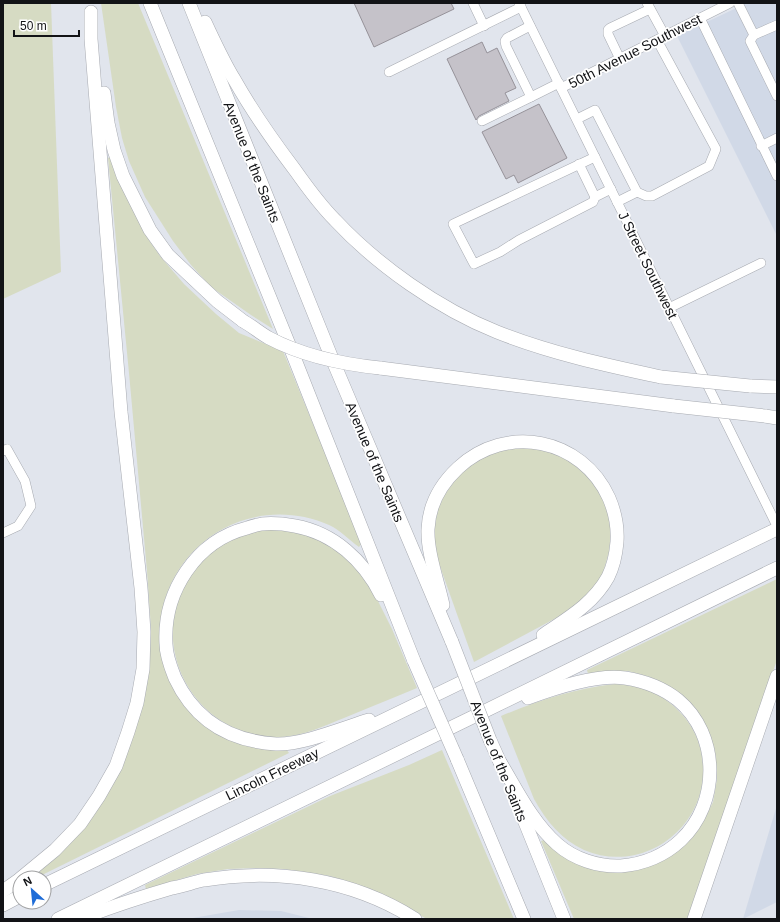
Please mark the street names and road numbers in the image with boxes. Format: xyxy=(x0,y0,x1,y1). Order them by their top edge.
street label: 50th Avenue Southwest xyxy=(566,10,704,91)
street label: Avenue of the Saints xyxy=(220,99,284,225)
street label: J Street Southwest xyxy=(615,209,681,321)
street label: Avenue of the Saints xyxy=(342,400,408,524)
street label: Avenue of the Saints xyxy=(467,698,531,824)
street label: Lincoln Freeway xyxy=(223,744,321,804)

